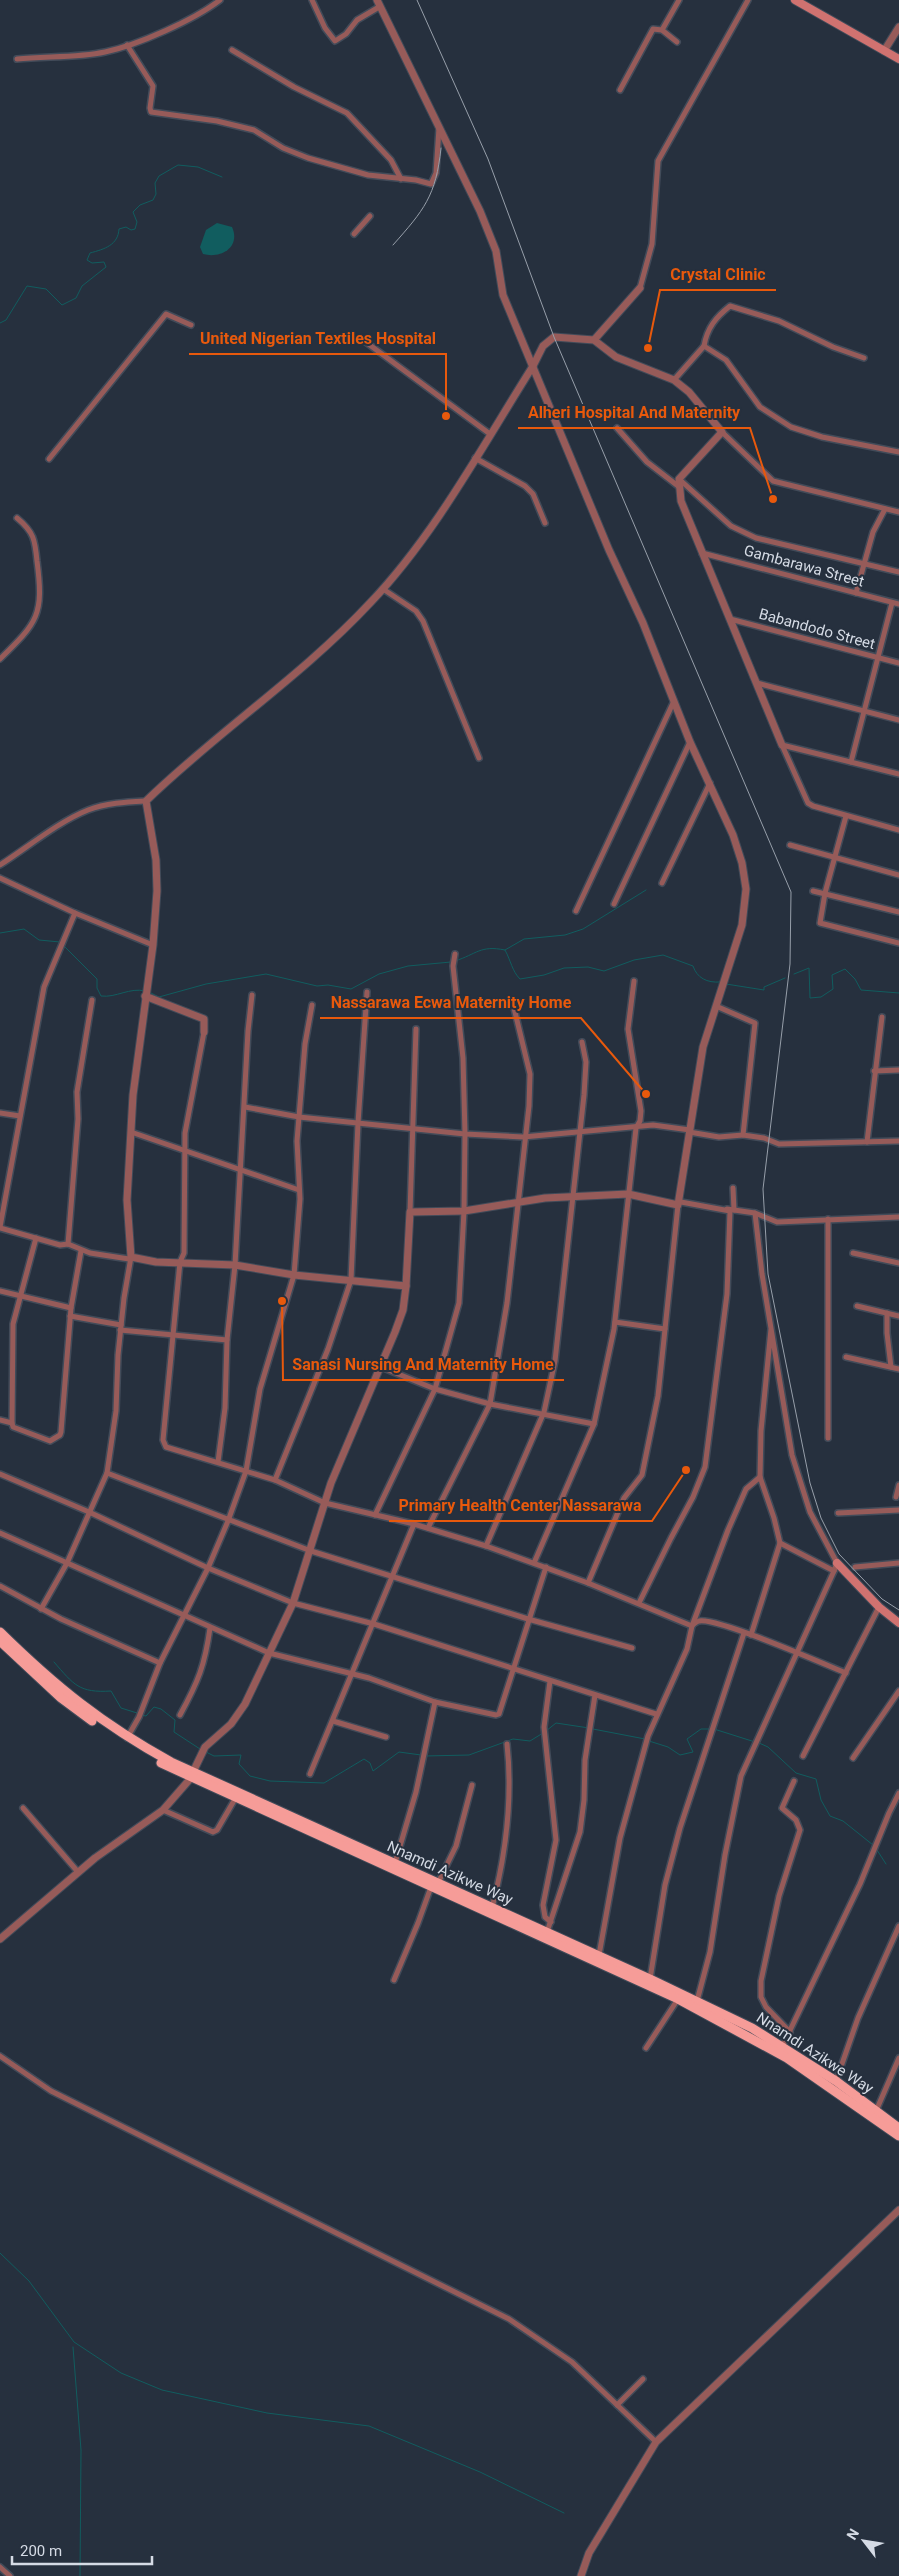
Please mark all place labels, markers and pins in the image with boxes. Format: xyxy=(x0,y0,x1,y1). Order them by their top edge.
callout: Crystal Clinic xyxy=(660,259,776,290)
callout: United Nigerian Textiles Hospital xyxy=(189,323,446,354)
callout: Alheri Hospital And Maternity xyxy=(518,397,750,428)
callout: Nassarawa Ecwa Maternity Home xyxy=(320,987,581,1018)
callout: Sanasi Nursing And Maternity Home xyxy=(283,1349,564,1380)
callout: Primary Health Center Nassarawa xyxy=(389,1490,652,1521)

